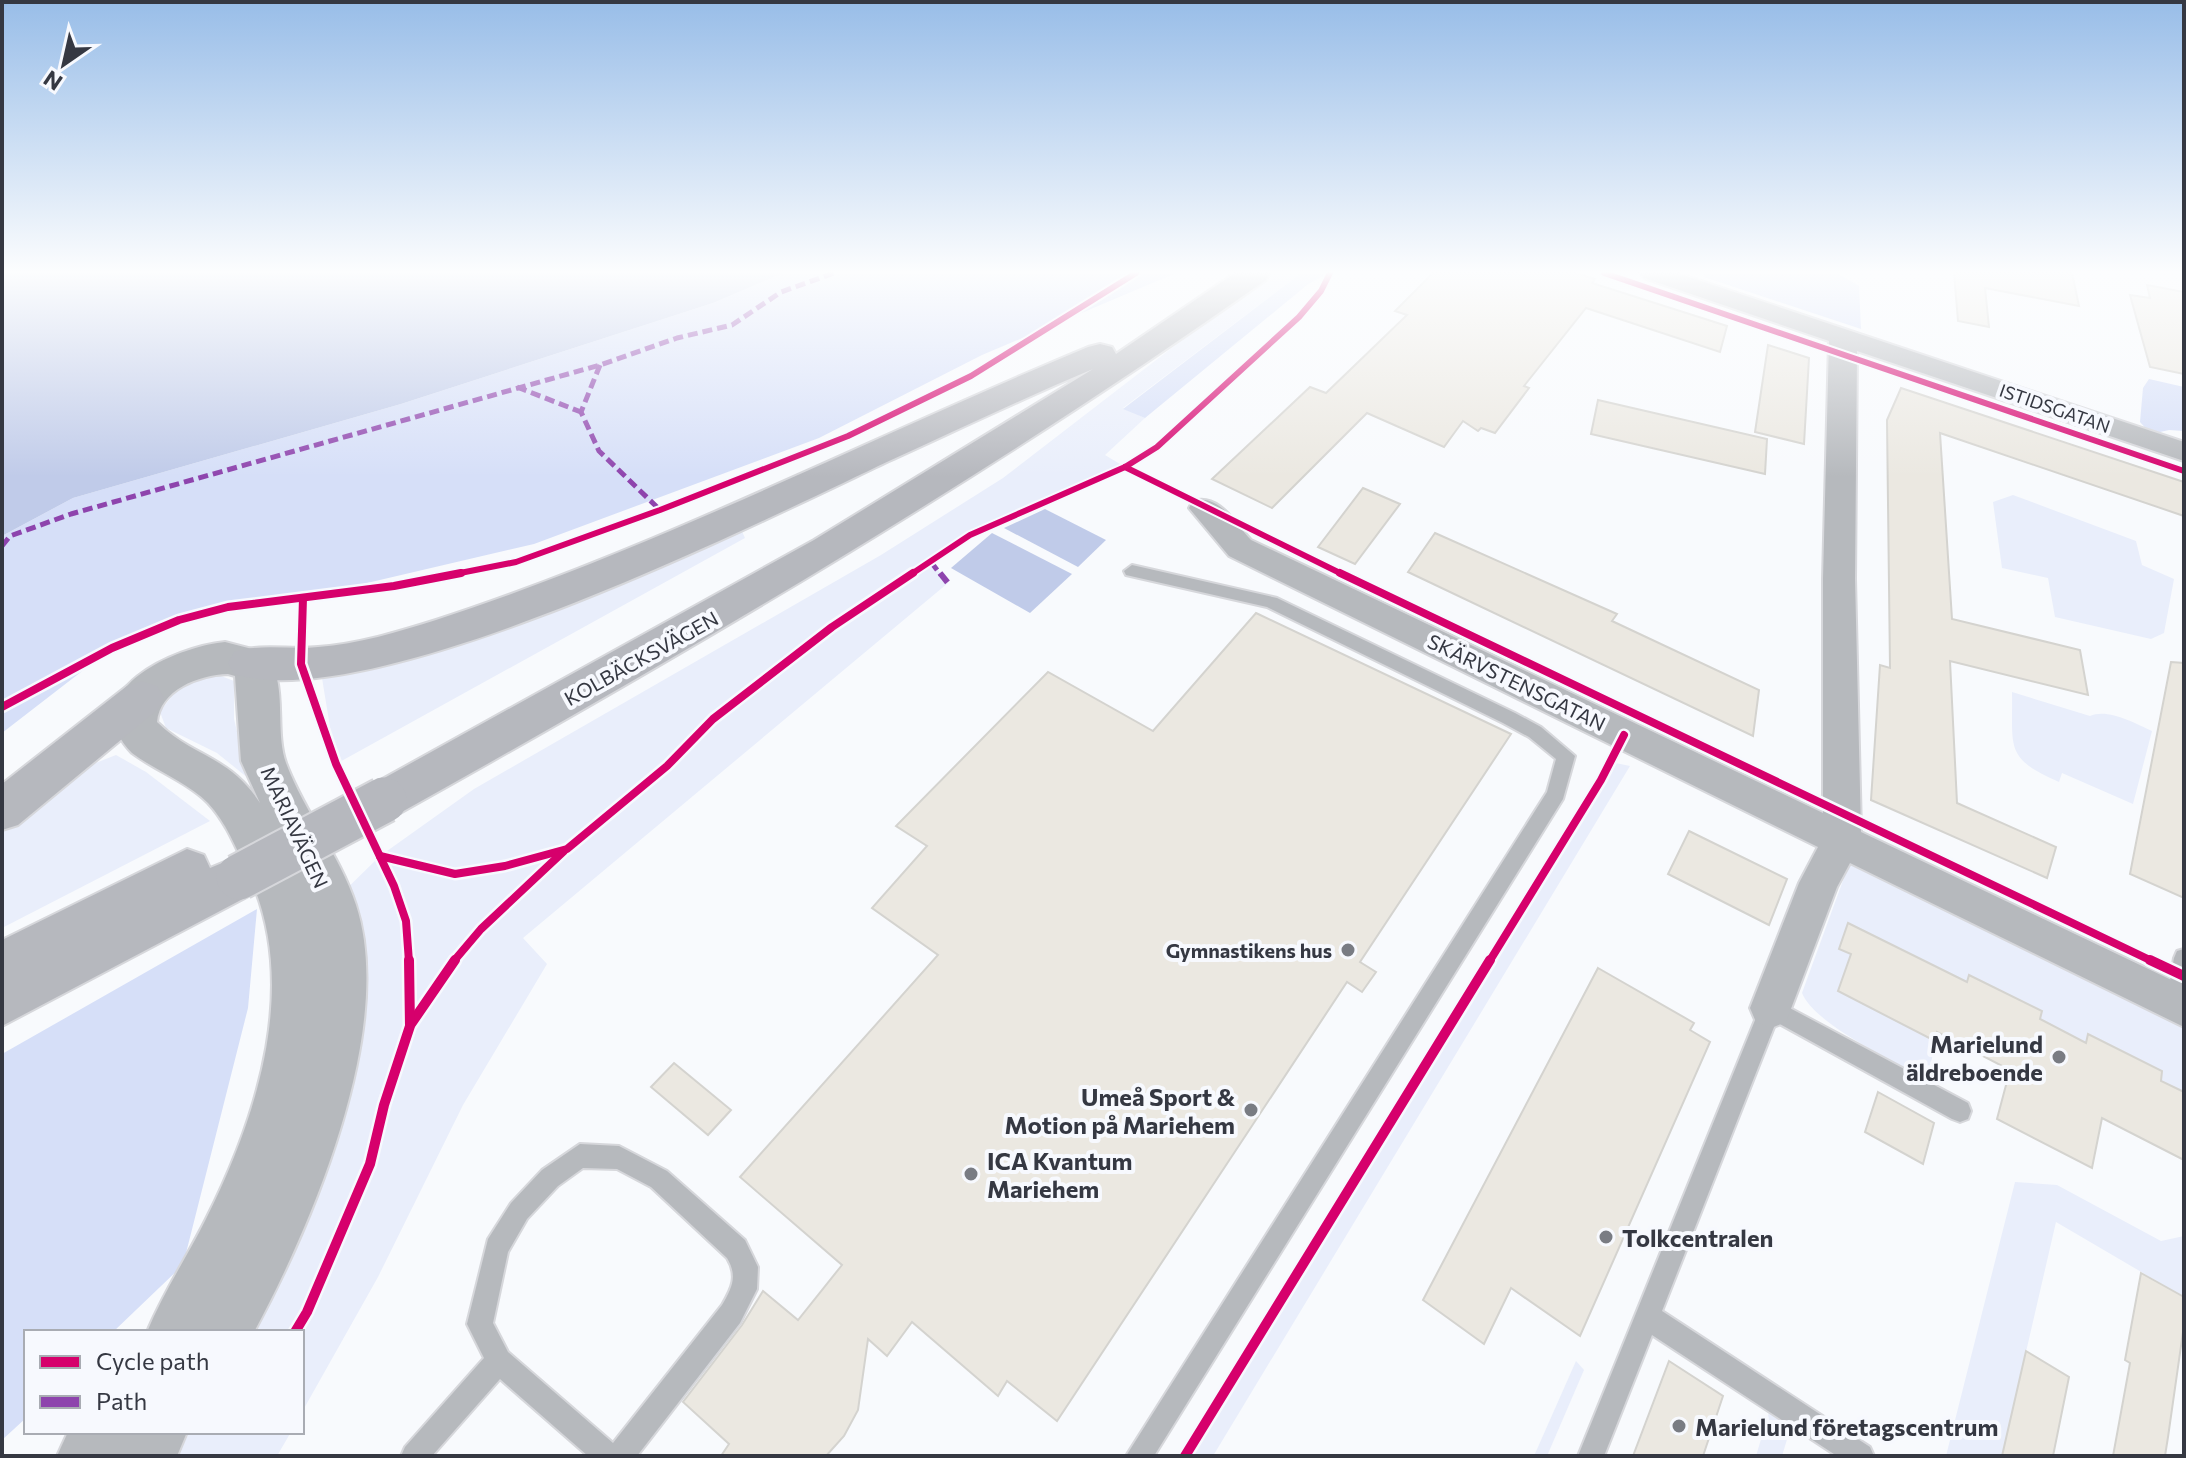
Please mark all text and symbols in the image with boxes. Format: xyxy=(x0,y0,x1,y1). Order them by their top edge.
north arrow xyxy=(24,24,104,104)
text: N xyxy=(38,65,67,97)
street label: ISTIDSGATAN xyxy=(1997,379,2113,437)
street label: KOLBÄCKSVÄGEN xyxy=(560,606,722,710)
street label: SKÄRVSTENSGATAN xyxy=(1424,628,1610,736)
street label: MARIAVÄGEN xyxy=(256,762,334,892)
place label: Gymnastikens hus xyxy=(1166,938,1332,962)
marker: Gymnastikens hus xyxy=(1339,941,1357,959)
place label: Marielund äldreboende xyxy=(1906,1029,2043,1086)
marker: Marielund äldreboende xyxy=(2050,1048,2068,1066)
place label: Umeå Sport & Motion på Mariehem xyxy=(1005,1082,1236,1139)
marker: Umeå Sport & Motion på Mariehem xyxy=(1242,1101,1260,1119)
place label: ICA Kvantum Mariehem xyxy=(987,1146,1132,1203)
marker: ICA Kvantum Mariehem xyxy=(962,1165,980,1183)
place label: Tolkcentralen xyxy=(1622,1223,1773,1252)
marker: Tolkcentralen xyxy=(1597,1228,1615,1246)
legend xyxy=(24,1330,304,1434)
text: Cycle path xyxy=(96,1346,210,1375)
text: Path xyxy=(96,1386,147,1415)
place label: Marielund företagscentrum xyxy=(1695,1412,1998,1441)
marker: Marielund företagscentrum xyxy=(1670,1417,1688,1435)

